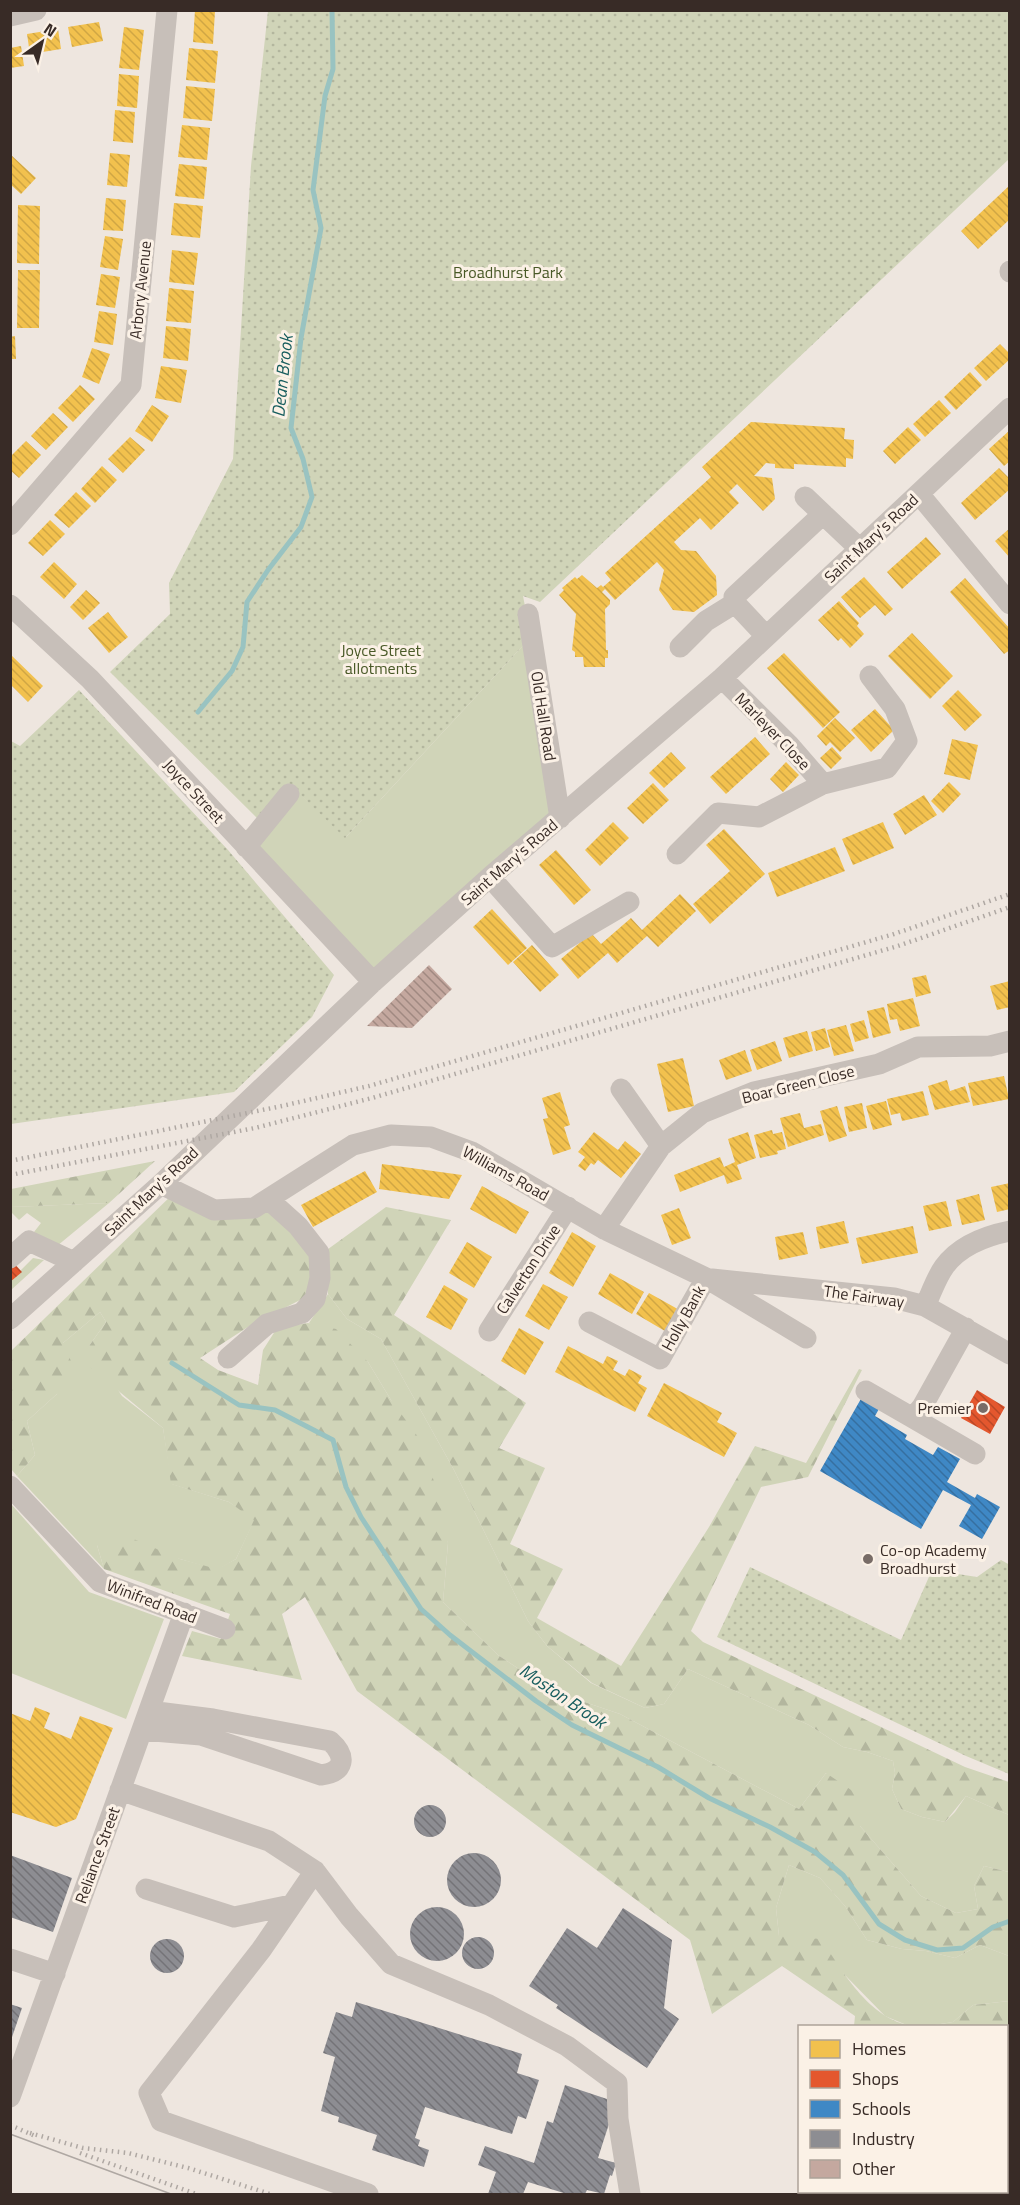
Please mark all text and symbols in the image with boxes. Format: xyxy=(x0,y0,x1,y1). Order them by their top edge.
north arrow xyxy=(12,12,72,72)
text: N xyxy=(39,17,62,43)
street label: Arbory Avenue xyxy=(123,240,157,340)
park label: Broadhurst Park xyxy=(453,260,563,284)
water label: Dean Brook xyxy=(264,331,300,419)
street label: Saint Mary's Road xyxy=(818,488,924,588)
park label: Joyce Street allotments xyxy=(341,638,421,680)
street label: Old Hall Road xyxy=(525,669,563,763)
street label: Marleyer Close xyxy=(730,687,816,775)
street label: Joyce Street xyxy=(158,754,230,829)
street label: Saint Mary's Road xyxy=(455,813,563,911)
street label: Boar Green Close xyxy=(739,1058,857,1110)
street label: Williams Road xyxy=(458,1139,554,1207)
street label: Saint Mary's Road xyxy=(98,1141,204,1241)
street label: Calverton Drive xyxy=(490,1219,566,1319)
street label: The Fairway xyxy=(822,1278,906,1314)
street label: Holly Bank xyxy=(655,1280,711,1355)
place label: Premier xyxy=(918,1396,971,1420)
marker: Premier xyxy=(976,1401,990,1415)
place label: Co-op Academy Broadhurst xyxy=(880,1538,987,1580)
marker: Co-op Academy Broadhurst xyxy=(861,1552,875,1566)
street label: Winifred Road xyxy=(103,1573,201,1629)
water label: Moston Brook xyxy=(514,1657,614,1736)
street label: Reliance Street xyxy=(68,1803,126,1907)
legend xyxy=(798,2025,1008,2193)
text: Homes xyxy=(852,2035,906,2062)
text: Shops xyxy=(852,2065,899,2092)
text: Schools xyxy=(852,2095,911,2122)
text: Industry xyxy=(852,2125,915,2152)
text: Other xyxy=(852,2155,895,2182)

